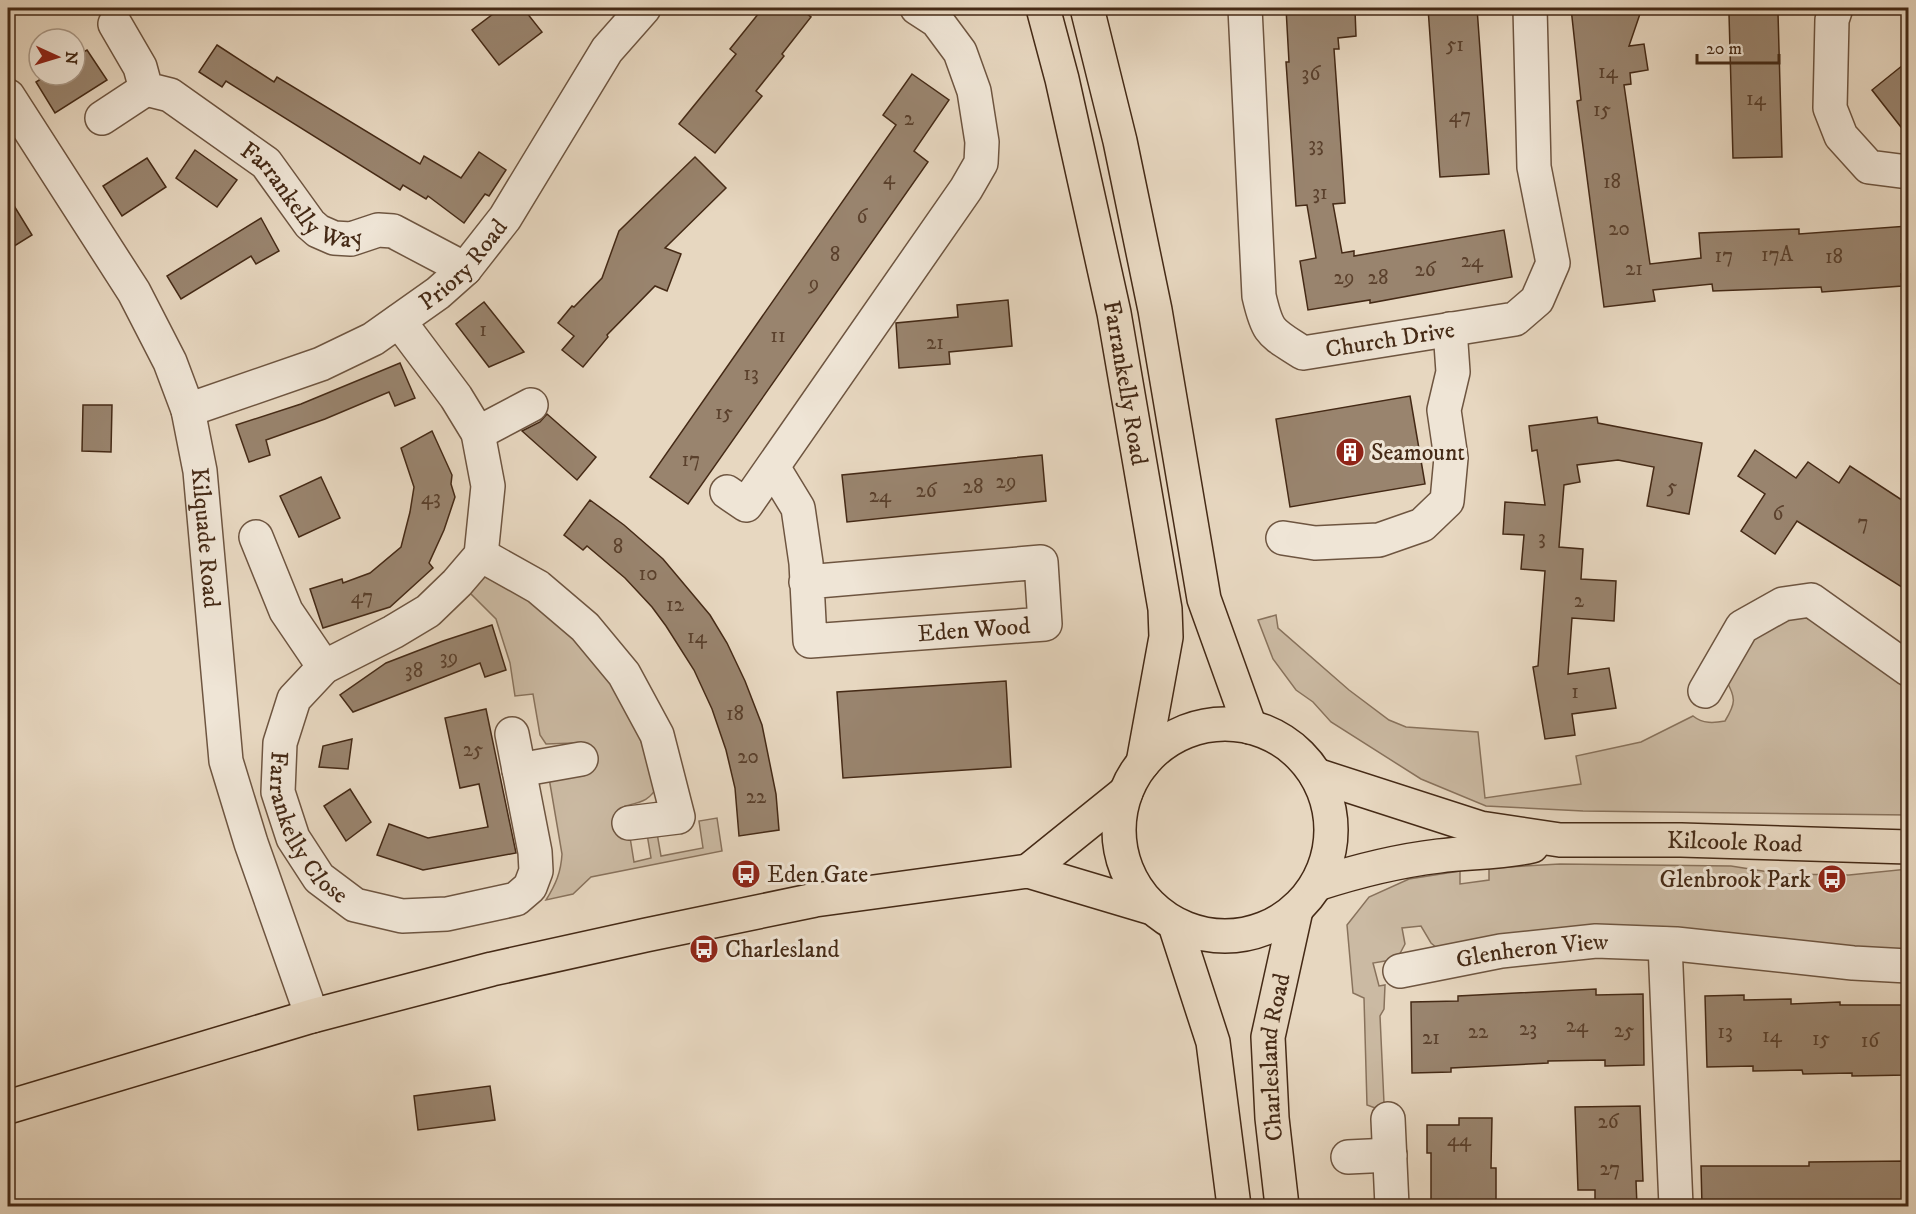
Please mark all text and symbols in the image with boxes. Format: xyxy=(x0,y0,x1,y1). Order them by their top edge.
north arrow xyxy=(27,27,87,87)
scale bar xyxy=(1697,27,1780,65)
house number: 51 xyxy=(1446,32,1464,58)
text: 20 m xyxy=(1706,38,1742,60)
text: N xyxy=(61,51,81,65)
house number: 14 xyxy=(1598,59,1619,85)
house number: 36 xyxy=(1302,61,1321,87)
house number: 14 xyxy=(1746,86,1767,112)
house number: 15 xyxy=(1593,97,1611,123)
house number: 47 xyxy=(1449,103,1471,129)
house number: 2 xyxy=(904,106,915,132)
house number: 33 xyxy=(1308,132,1324,158)
street label: Farrankelly Way xyxy=(234,136,367,256)
house number: 4 xyxy=(883,165,896,191)
house number: 18 xyxy=(1603,169,1621,195)
house number: 31 xyxy=(1312,180,1328,206)
house number: 6 xyxy=(857,204,869,230)
street label: Priory Road xyxy=(414,213,514,318)
house number: 20 xyxy=(1608,216,1630,242)
house number: 8 xyxy=(830,242,840,268)
house number: 17A xyxy=(1761,242,1794,268)
house number: 17 xyxy=(1715,243,1733,269)
house number: 18 xyxy=(1825,244,1843,270)
house number: 24 xyxy=(1461,248,1484,274)
house number: 21 xyxy=(1625,256,1643,282)
house number: 26 xyxy=(1414,257,1437,283)
house number: 29 xyxy=(1334,265,1354,291)
house number: 28 xyxy=(1368,265,1388,291)
house number: 9 xyxy=(808,271,819,297)
street label: Farrankelly Road xyxy=(1096,298,1154,468)
street label: Church Drive xyxy=(1323,315,1457,365)
house number: 1 xyxy=(479,317,487,343)
house number: 11 xyxy=(770,323,786,349)
house number: 21 xyxy=(926,330,944,356)
house number: 13 xyxy=(743,361,759,387)
house number: 15 xyxy=(715,400,733,426)
building icon: Seamount xyxy=(1334,436,1366,468)
place label: Seamount xyxy=(1371,438,1465,468)
house number: 17 xyxy=(682,447,700,473)
street label: Kilquade Road xyxy=(184,466,226,609)
house number: 29 xyxy=(996,469,1016,495)
house number: 28 xyxy=(963,474,983,500)
house number: 5 xyxy=(1667,474,1677,500)
house number: 26 xyxy=(915,478,938,504)
house number: 24 xyxy=(869,483,892,509)
house number: 43 xyxy=(421,485,441,511)
house number: 6 xyxy=(1773,501,1785,527)
house number: 7 xyxy=(1857,510,1869,536)
house number: 3 xyxy=(1538,525,1546,551)
house number: 8 xyxy=(613,534,623,560)
house number: 10 xyxy=(639,561,657,587)
house number: 47 xyxy=(351,584,373,610)
house number: 2 xyxy=(1574,588,1585,614)
house number: 12 xyxy=(666,592,685,618)
street label: Eden Wood xyxy=(917,611,1031,649)
house number: 14 xyxy=(687,624,708,650)
house number: 39 xyxy=(440,645,458,671)
house number: 38 xyxy=(405,658,423,684)
house number: 1 xyxy=(1571,679,1579,705)
house number: 18 xyxy=(726,701,744,727)
house number: 25 xyxy=(463,737,483,763)
house number: 20 xyxy=(737,744,759,770)
street label: Farrankelly Close xyxy=(262,751,354,911)
house number: 22 xyxy=(746,784,767,810)
street label: Kilcoole Road xyxy=(1667,826,1803,860)
bus stop icon: Eden Gate xyxy=(730,858,762,890)
place label: Eden Gate xyxy=(767,860,868,890)
bus stop icon: Glenbrook Park xyxy=(1816,863,1848,895)
place label: Glenbrook Park xyxy=(1659,865,1811,895)
street label: Glenheron View xyxy=(1453,927,1610,976)
bus stop icon: Charlesland xyxy=(688,933,720,965)
place label: Charlesland xyxy=(725,935,839,965)
street label: Charlesland Road xyxy=(1254,970,1298,1143)
house number: 24 xyxy=(1566,1013,1589,1039)
house number: 23 xyxy=(1519,1016,1537,1042)
house number: 25 xyxy=(1614,1018,1634,1044)
house number: 22 xyxy=(1468,1019,1489,1045)
house number: 13 xyxy=(1717,1019,1733,1045)
house number: 14 xyxy=(1762,1023,1783,1049)
house number: 21 xyxy=(1422,1025,1440,1051)
house number: 15 xyxy=(1812,1026,1830,1052)
house number: 16 xyxy=(1861,1028,1880,1054)
house number: 26 xyxy=(1597,1109,1620,1135)
house number: 44 xyxy=(1447,1127,1472,1153)
house number: 27 xyxy=(1600,1156,1620,1182)

